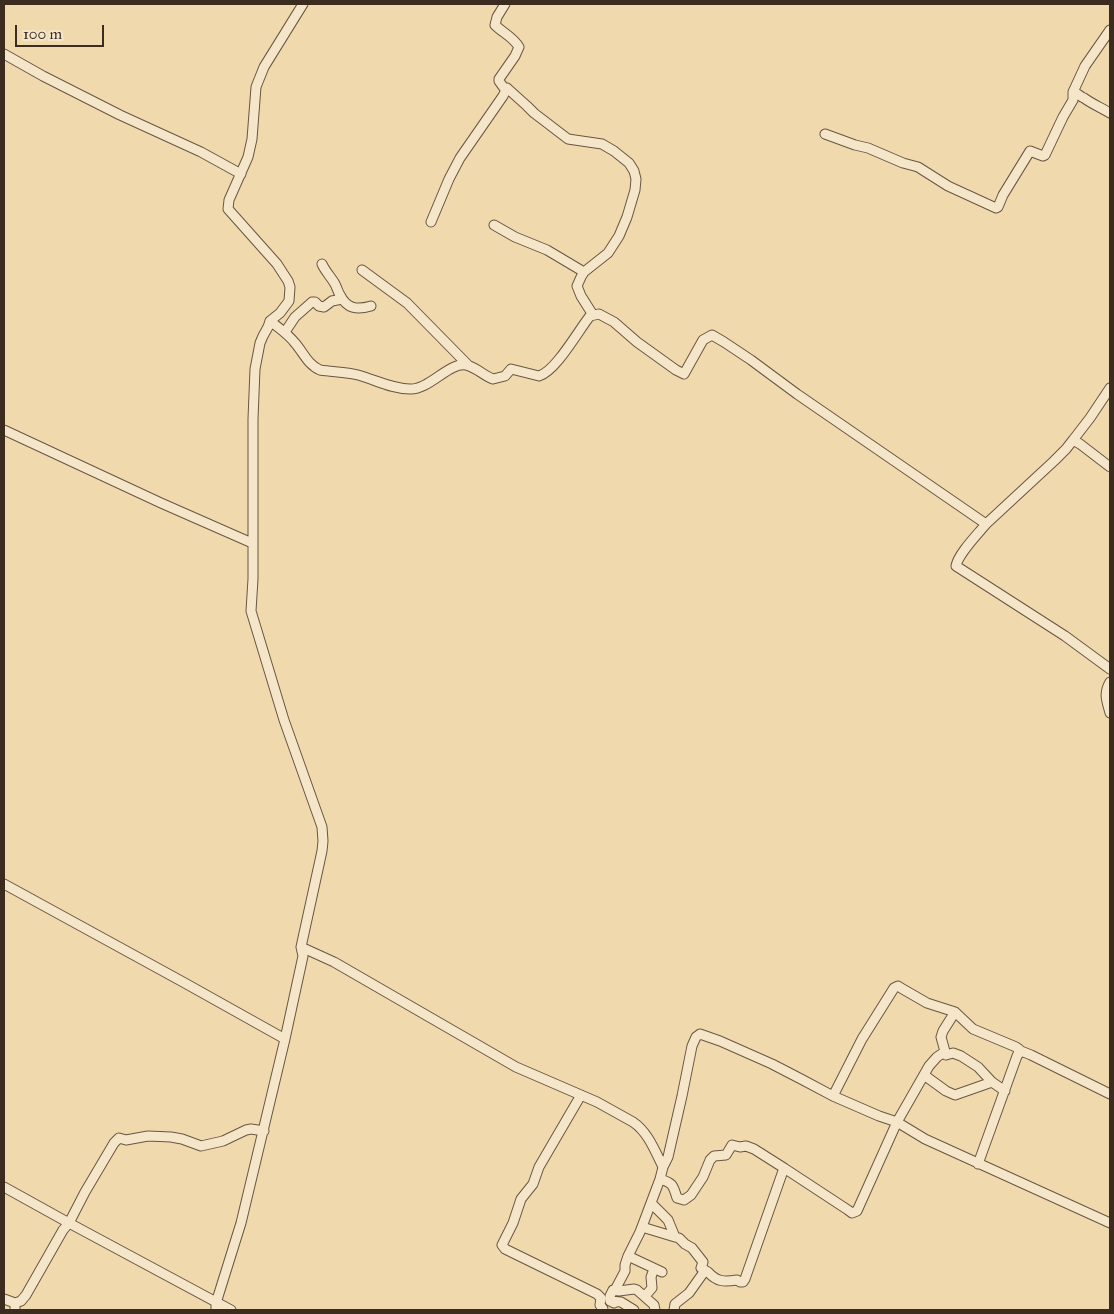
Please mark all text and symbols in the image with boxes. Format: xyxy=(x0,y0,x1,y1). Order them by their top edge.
scale bar xyxy=(18,15,106,47)
text: 100 m xyxy=(23,25,62,43)

